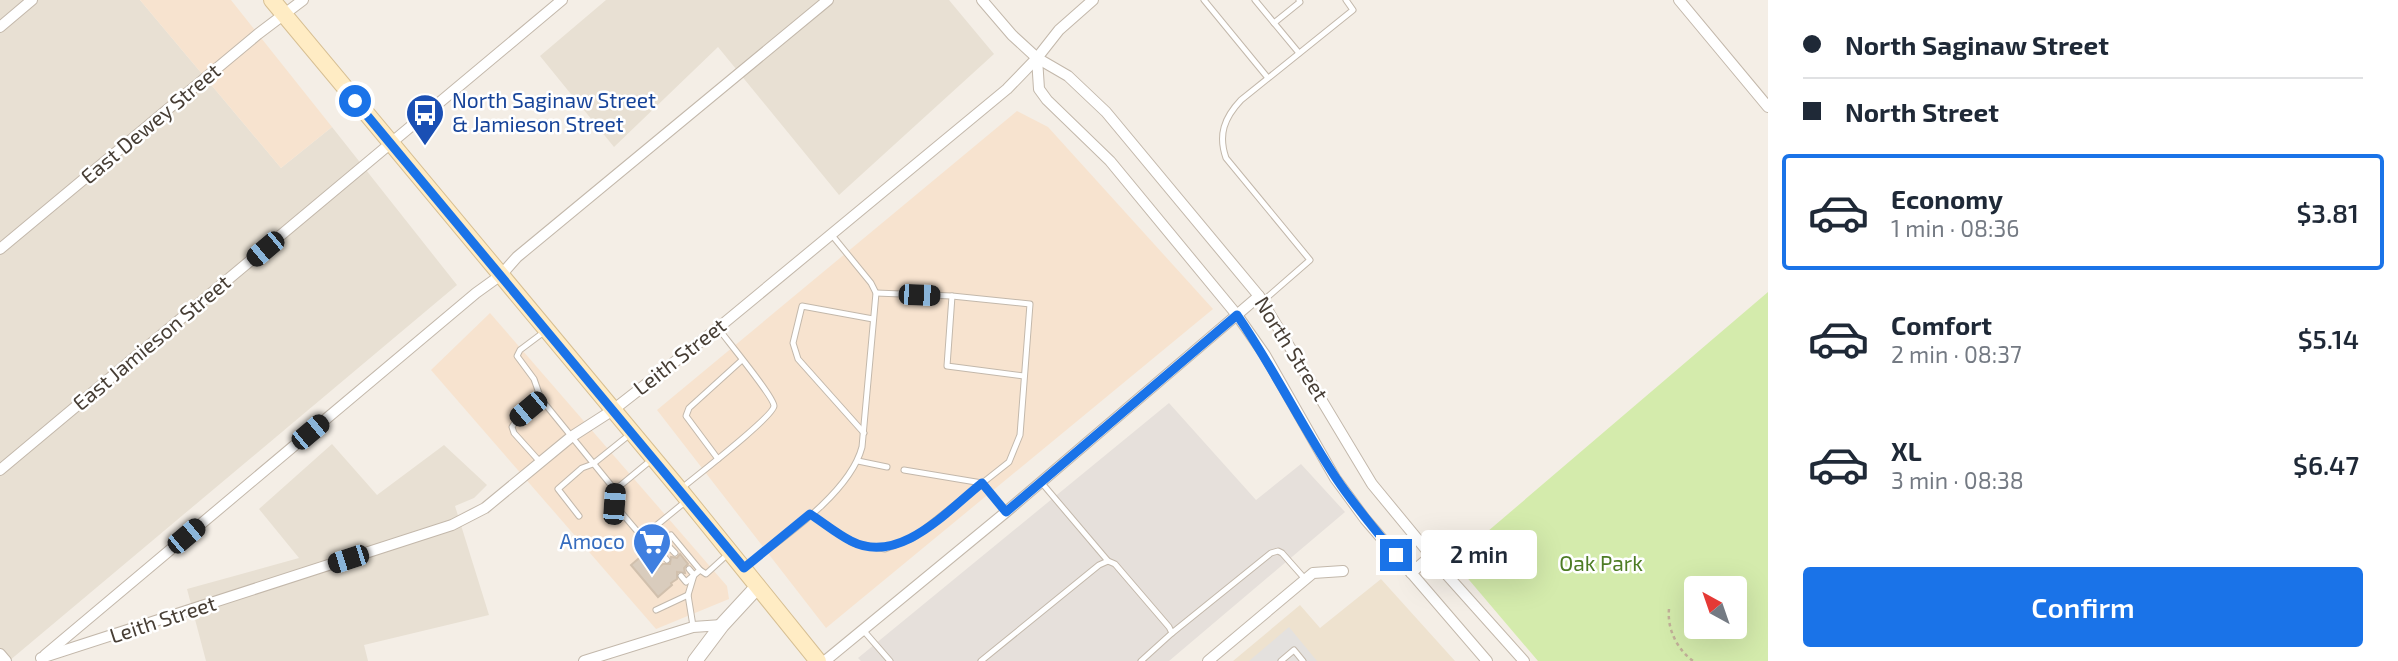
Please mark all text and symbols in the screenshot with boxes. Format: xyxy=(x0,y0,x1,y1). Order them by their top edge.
text: North Saginaw Street xyxy=(1845,29,2109,60)
street label: East Dewey Street xyxy=(75,57,225,188)
route start xyxy=(339,85,371,117)
place label: North Saginaw Street & Jamieson Street xyxy=(452,87,656,136)
bus stop icon: North Saginaw Street & Jamieson Street xyxy=(404,92,446,147)
text: North Street xyxy=(1845,96,1999,127)
icon: car xyxy=(1807,181,1870,244)
text: Economy xyxy=(1891,183,2003,214)
text: $3.81 xyxy=(2296,197,2359,228)
text: 1 min · 08:36 xyxy=(1891,214,2019,242)
car xyxy=(243,227,288,271)
street label: East Jamieson Street xyxy=(67,269,235,415)
car xyxy=(898,284,941,306)
street label: North Street xyxy=(1250,291,1334,405)
icon: car xyxy=(1807,307,1870,370)
text: Comfort xyxy=(1891,309,1992,340)
street label: Leith Street xyxy=(628,312,730,400)
text: $5.14 xyxy=(2298,323,2359,354)
text: 2 min · 08:37 xyxy=(1891,340,2022,368)
car xyxy=(506,387,551,431)
car xyxy=(288,410,333,454)
icon: car xyxy=(1807,433,1870,496)
text: XL xyxy=(1891,435,1922,466)
text: $6.47 xyxy=(2293,449,2359,480)
text: 3 min · 08:38 xyxy=(1891,466,2024,494)
car xyxy=(603,482,626,526)
car xyxy=(164,514,209,558)
supermarket icon: Amoco xyxy=(631,521,673,576)
place label: Amoco xyxy=(560,528,625,553)
callout: 2 min xyxy=(1420,530,1536,580)
route end xyxy=(1380,539,1412,571)
text: 2 min xyxy=(1450,540,1508,568)
car xyxy=(325,543,372,575)
park label: Oak Park xyxy=(1559,550,1643,575)
button: Confirm xyxy=(1803,567,2363,647)
north arrow xyxy=(1684,576,1746,639)
map controls xyxy=(1684,576,1747,639)
street label: Leith Street xyxy=(106,590,219,648)

